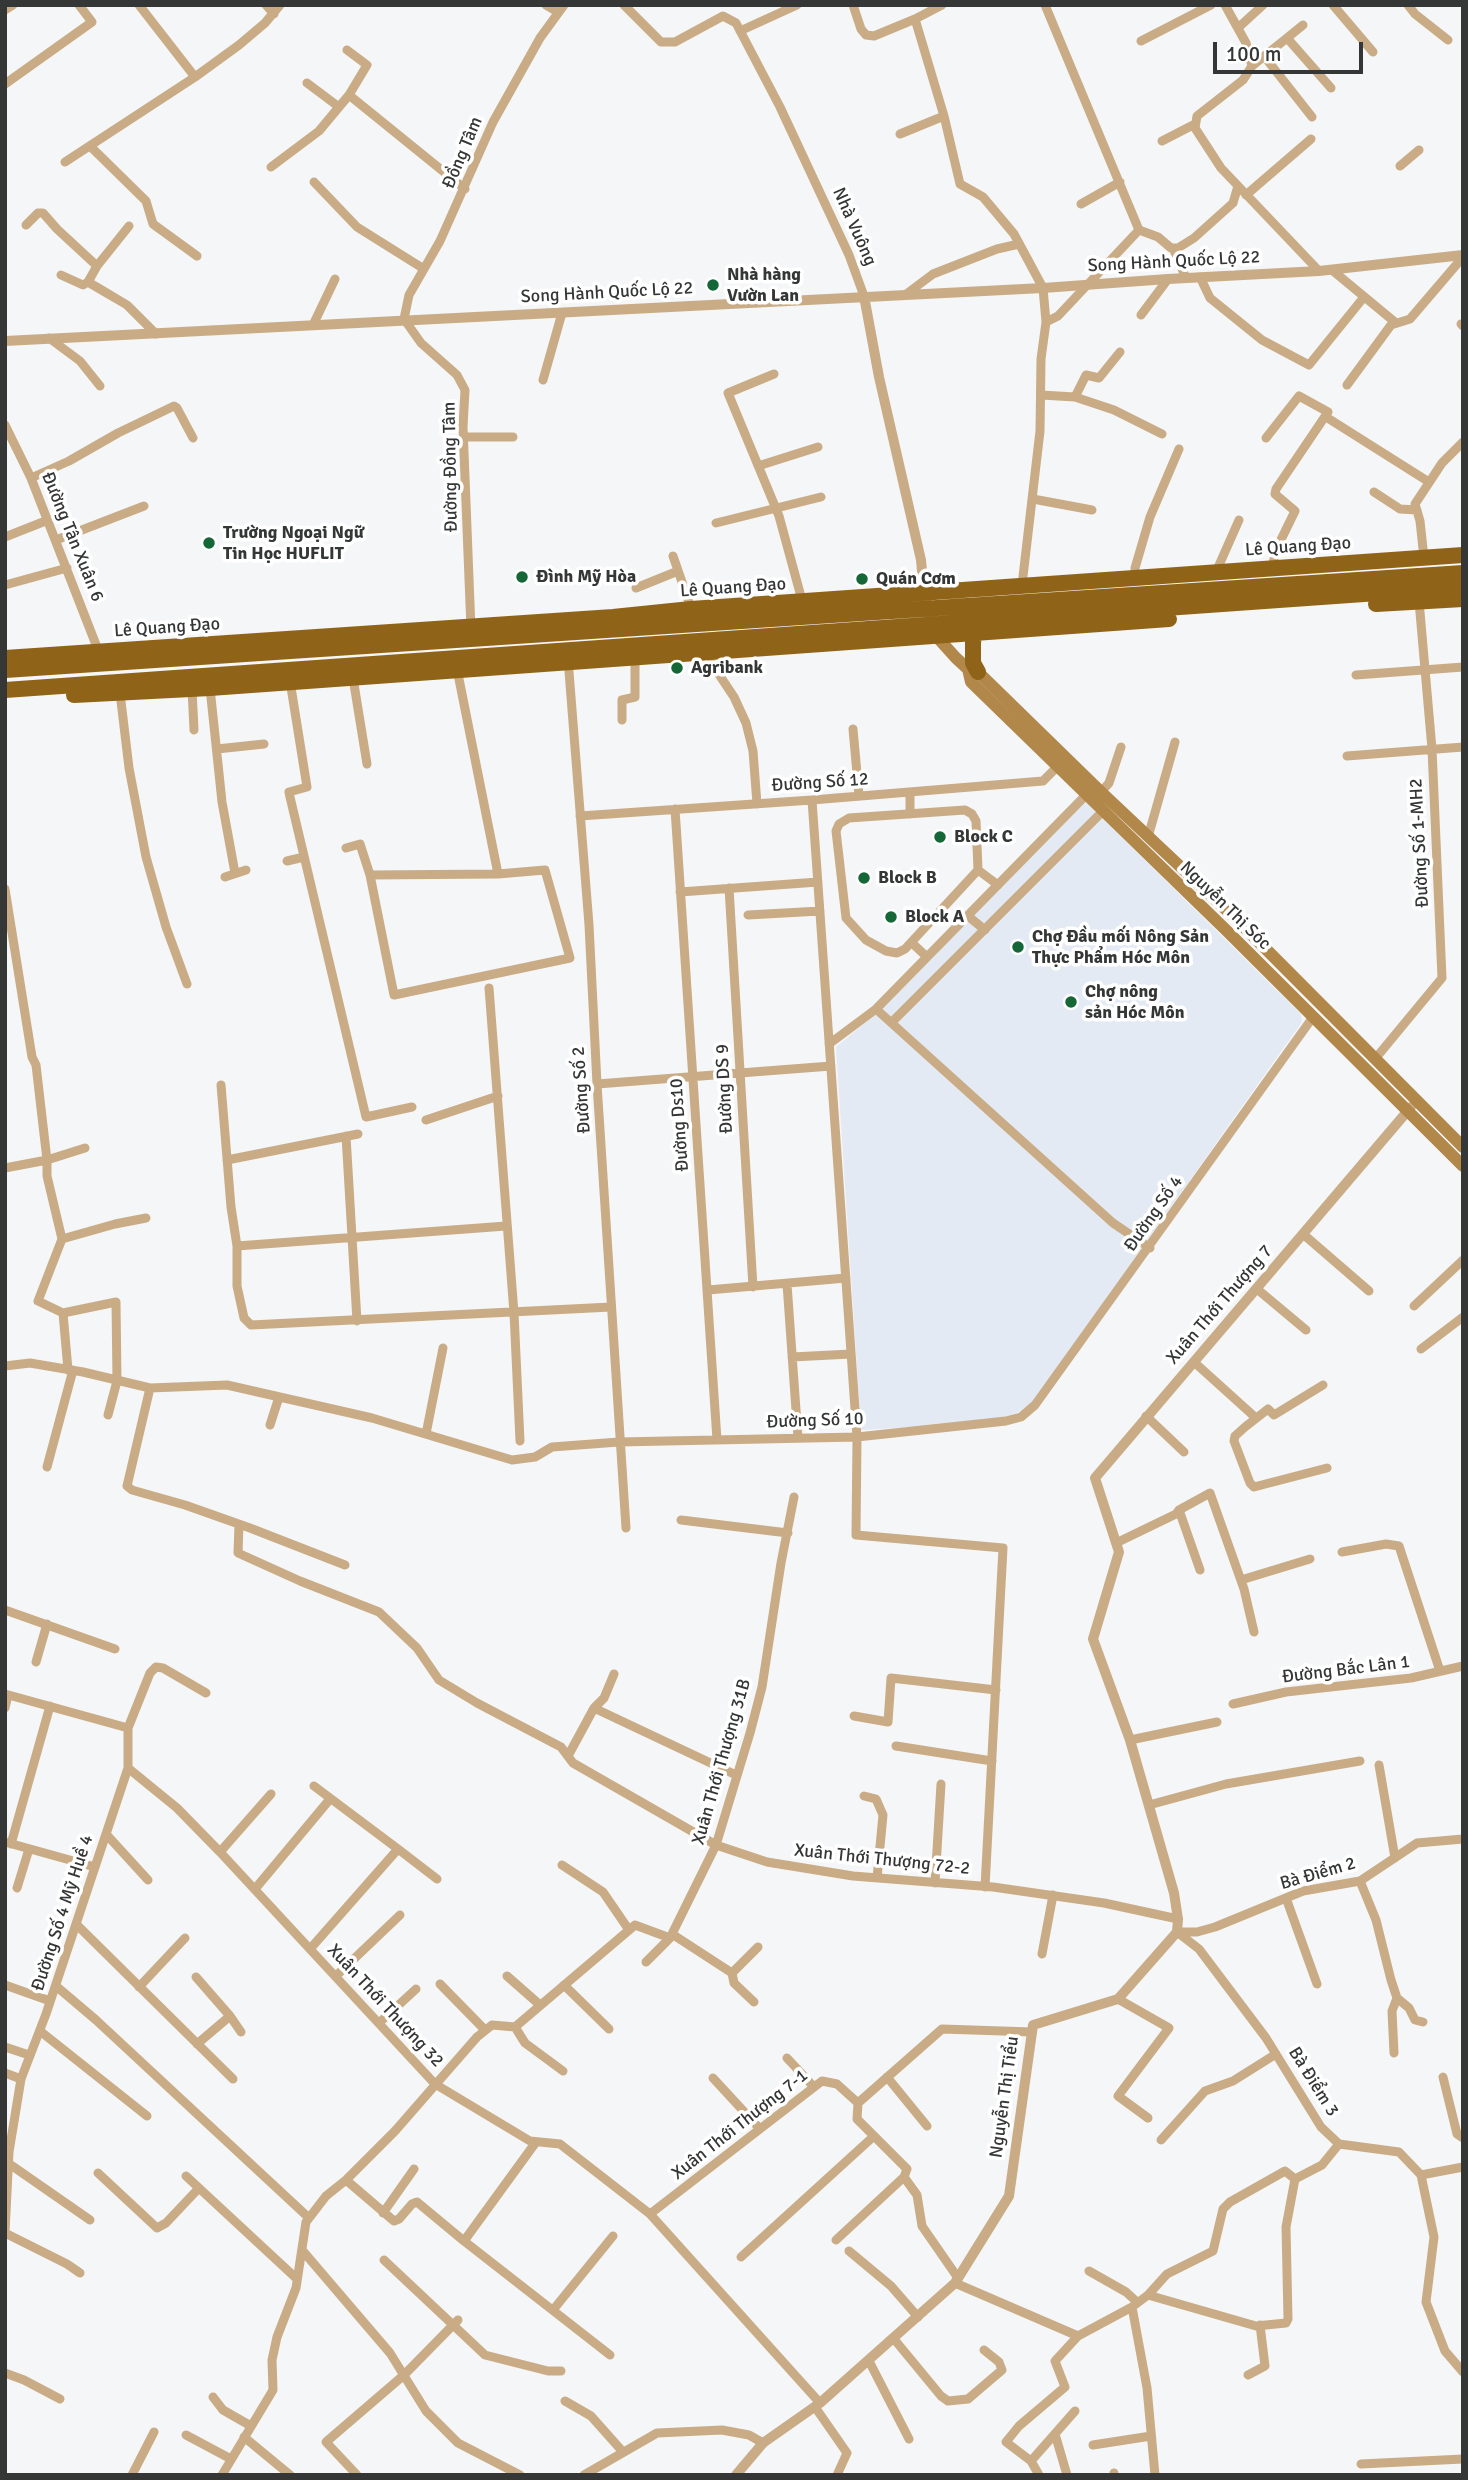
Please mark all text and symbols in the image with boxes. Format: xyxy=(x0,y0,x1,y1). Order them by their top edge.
scale bar xyxy=(1216,28,1366,72)
text: 100 m xyxy=(1226,41,1281,67)
street label: Đồng Tâm xyxy=(438,114,488,192)
street label: Nhà Vuông xyxy=(827,185,881,269)
street label: Song Hành Quốc Lộ 22 xyxy=(1087,247,1261,277)
place label: Nhà hàng Vườn Lan xyxy=(727,264,801,306)
marker: Nhà hàng Vườn Lan xyxy=(705,277,721,293)
street label: Song Hành Quốc Lộ 22 xyxy=(520,278,694,308)
street label: Đường Đồng Tâm xyxy=(439,402,463,532)
street label: Đường Tân Xuân 6 xyxy=(36,469,108,605)
place label: Trường Ngoại Ngữ Tin Học HUFLIT xyxy=(223,522,364,564)
street label: Lê Quang Đạo xyxy=(1244,533,1352,561)
marker: Trường Ngoại Ngữ Tin Học HUFLIT xyxy=(201,535,217,551)
place label: Đình Mỹ Hòa xyxy=(536,566,636,588)
place label: Quán Cơm xyxy=(876,568,956,590)
marker: Đình Mỹ Hòa xyxy=(514,569,530,585)
marker: Quán Cơm xyxy=(854,571,870,587)
street label: Lê Quang Đạo xyxy=(679,574,787,602)
street label: Lê Quang Đạo xyxy=(113,614,221,642)
place label: Agribank xyxy=(691,657,763,679)
marker: Agribank xyxy=(669,660,685,676)
street label: Đường Số 12 xyxy=(771,769,869,797)
street label: Đường Số 1-MH2 xyxy=(1406,778,1434,908)
place label: Block C xyxy=(954,826,1013,848)
marker: Block C xyxy=(932,829,948,845)
street label: Nguyễn Thị Sóc xyxy=(1175,857,1275,955)
place label: Block B xyxy=(878,867,937,889)
marker: Block B xyxy=(856,870,872,886)
place label: Block A xyxy=(905,906,964,928)
marker: Block A xyxy=(883,909,899,925)
place label: Chợ Đầu mối Nông Sản Thực Phẩm Hóc Môn xyxy=(1032,926,1209,968)
marker: Chợ Đầu mối Nông Sản Thực Phẩm Hóc Môn xyxy=(1010,939,1026,955)
place label: Chợ nông sản Hóc Môn xyxy=(1085,981,1185,1024)
marker: Chợ nông sản Hóc Môn xyxy=(1063,994,1079,1010)
street label: Đường DS 9 xyxy=(712,1044,738,1134)
street label: Đường Số 2 xyxy=(568,1046,596,1134)
street label: Đường Ds10 xyxy=(666,1078,694,1172)
street label: Đường Số 4 xyxy=(1120,1172,1188,1256)
street label: Xuân Thới Thượng 7 xyxy=(1162,1241,1278,1369)
street label: Đường Số 10 xyxy=(766,1409,864,1433)
street label: Đường Bắc Lân 1 xyxy=(1281,1651,1411,1689)
street label: Xuân Thới Thượng 31B xyxy=(688,1677,756,1847)
street label: Đường Số 4 Mỹ Huề 4 xyxy=(28,1832,98,1994)
street label: Xuân Thới Thượng 72-2 xyxy=(793,1840,971,1880)
street label: Bà Điểm 2 xyxy=(1278,1853,1358,1895)
street label: Xuân Thới Thượng 32 xyxy=(322,1940,448,2072)
street label: Nguyễn Thị Tiểu xyxy=(986,2035,1024,2159)
street label: Bà Điểm 3 xyxy=(1283,2043,1343,2121)
street label: Xuân Thới Thượng 7-1 xyxy=(668,2065,812,2185)

